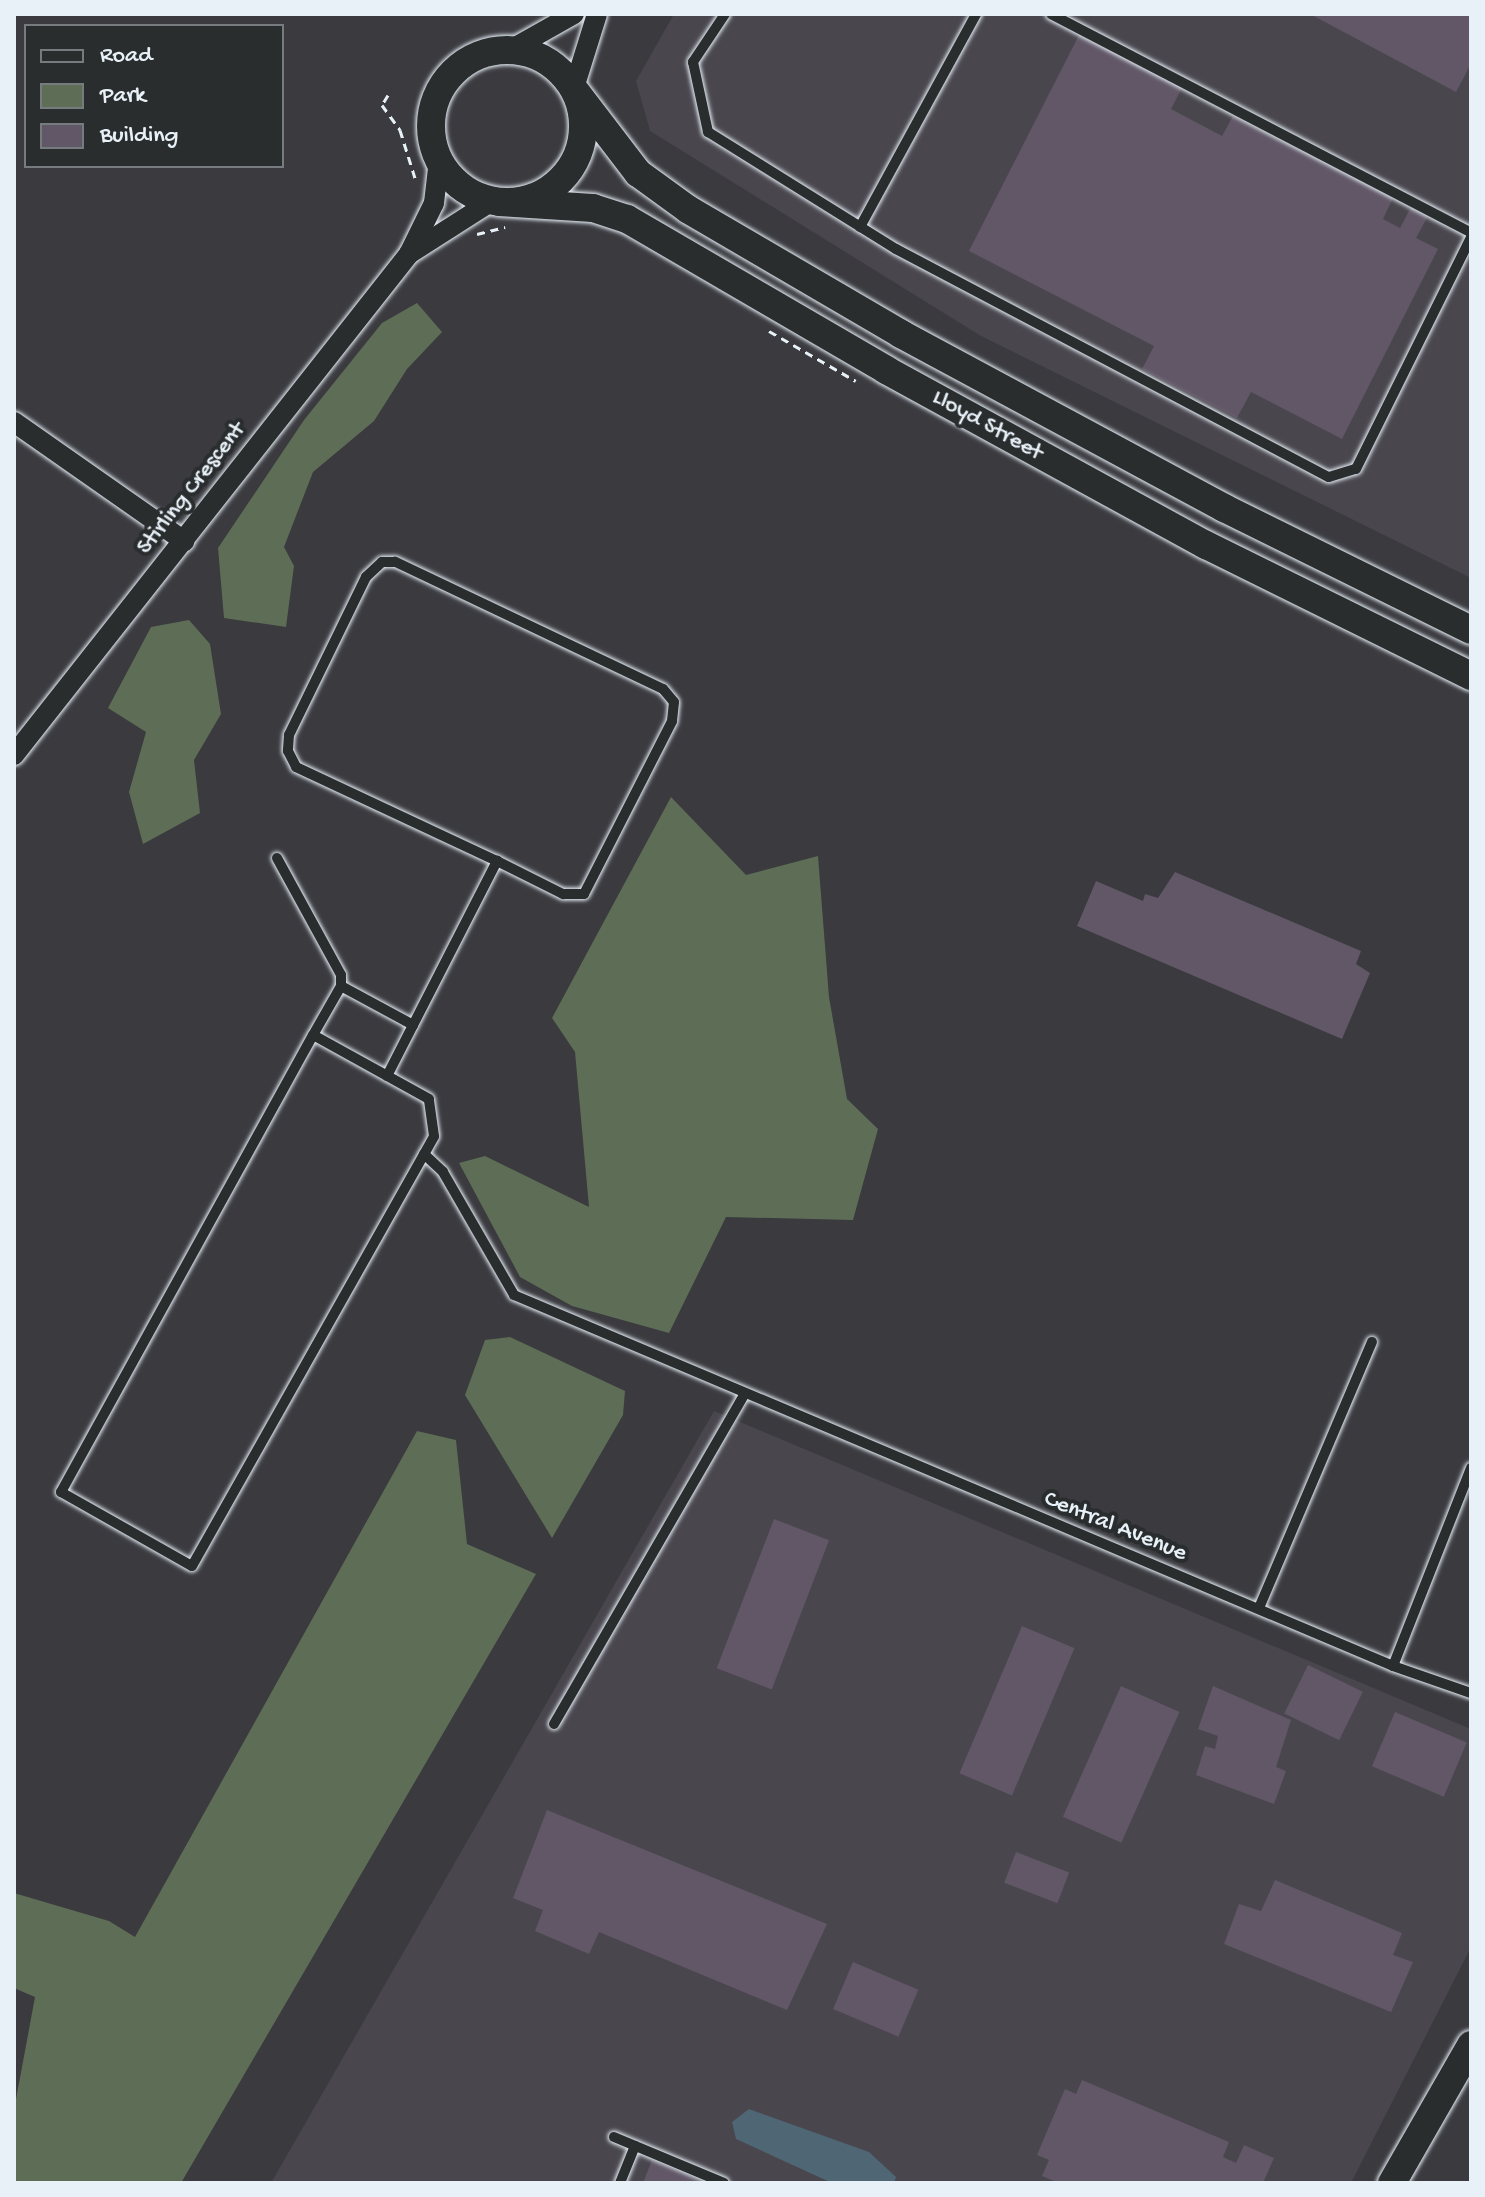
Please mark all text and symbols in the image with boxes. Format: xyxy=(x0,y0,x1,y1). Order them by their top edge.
legend xyxy=(24,24,284,168)
text: Road xyxy=(100,42,152,71)
text: Park xyxy=(100,82,146,111)
text: Building xyxy=(100,122,178,151)
street label: Lloyd Street xyxy=(927,384,1047,468)
street label: Stirling Crescent xyxy=(131,417,253,561)
street label: Central Avenue xyxy=(1039,1485,1191,1569)

